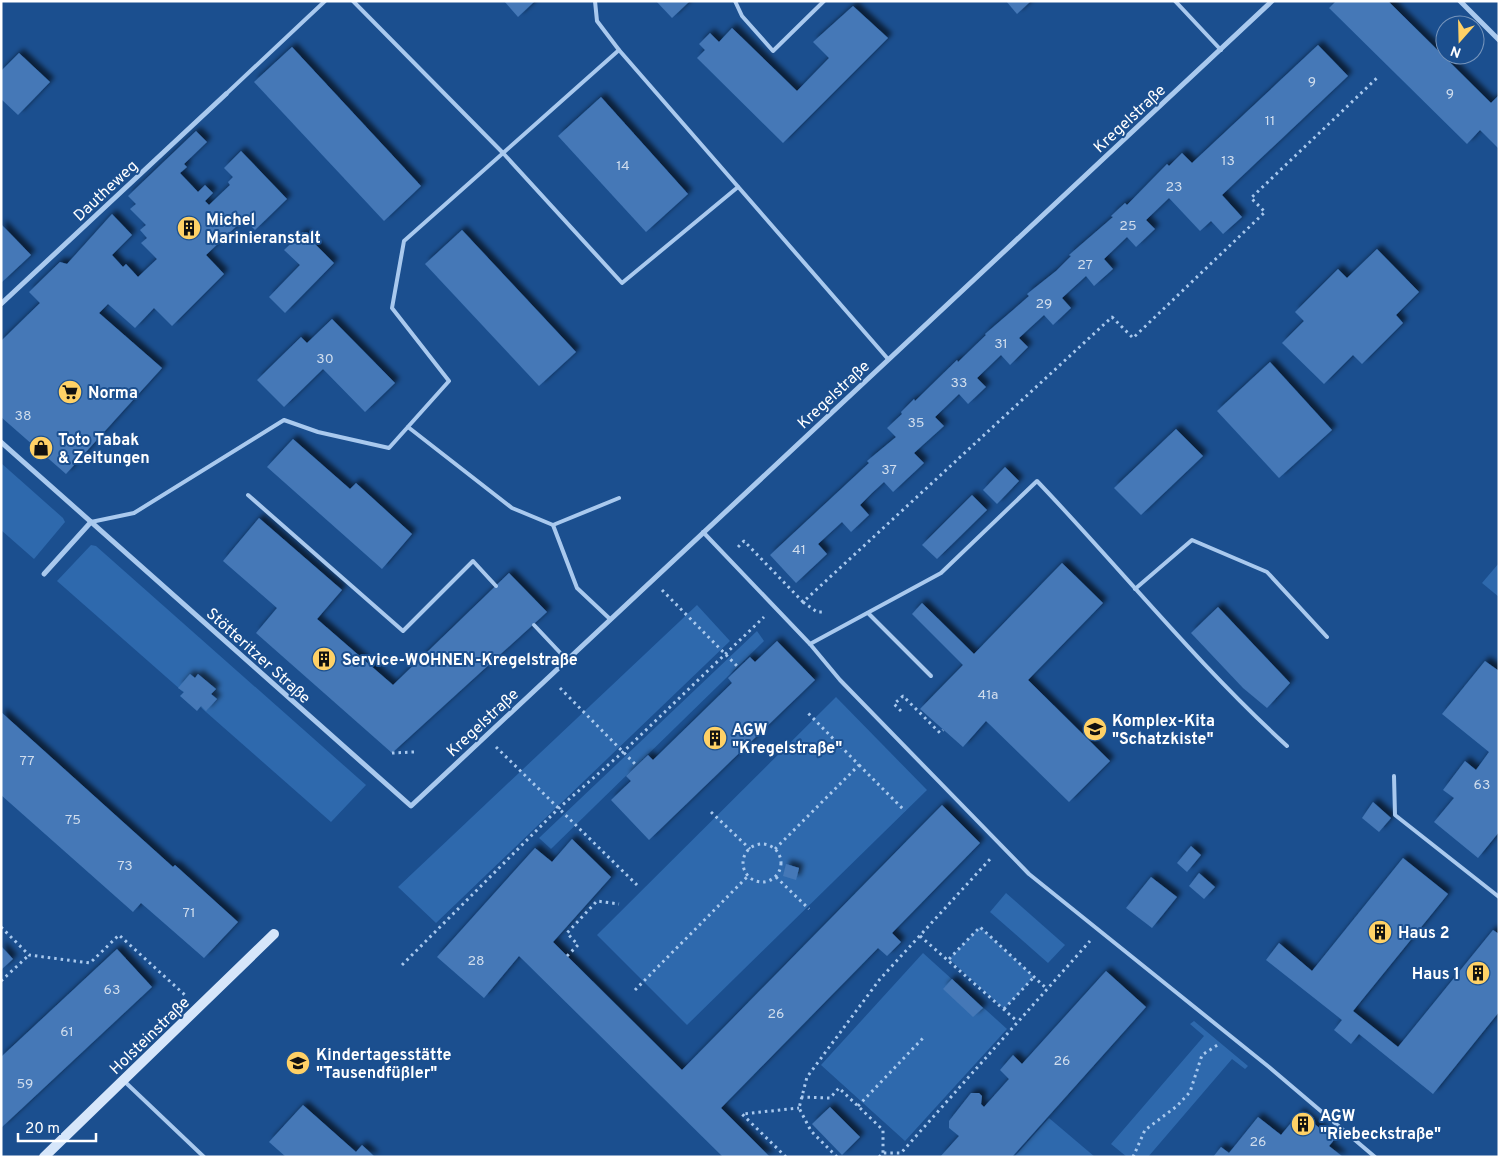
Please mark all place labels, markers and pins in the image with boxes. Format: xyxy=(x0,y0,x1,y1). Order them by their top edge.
place label: Michel Marinieranstalt xyxy=(206,211,321,249)
building icon: Michel Marinieranstalt xyxy=(176,215,202,241)
supermarket icon: Norma xyxy=(57,379,83,405)
place label: Norma xyxy=(88,384,138,404)
place label: Toto Tabak & Zeitungen xyxy=(58,431,150,469)
shop icon: Toto Tabak & Zeitungen xyxy=(28,435,54,461)
building icon: Service-WOHNEN-Kregelstraße xyxy=(311,646,337,672)
place label: Service-WOHNEN-Kregelstraße xyxy=(342,651,578,671)
place label: Komplex-Kita "Schatzkiste" xyxy=(1112,712,1215,750)
school or university icon: Komplex-Kita "Schatzkiste" xyxy=(1082,716,1108,742)
place label: AGW "Kregelstraße" xyxy=(732,721,842,759)
building icon: AGW "Kregelstraße" xyxy=(702,725,728,751)
building icon: Haus 2 xyxy=(1367,919,1393,945)
place label: Haus 2 xyxy=(1398,924,1450,944)
building icon: Haus 1 xyxy=(1465,960,1491,986)
place label: Haus 1 xyxy=(1412,965,1460,985)
place label: Kindertagesstätte "Tausendfüßler" xyxy=(316,1046,452,1084)
school or university icon: Kindertagesstätte "Tausendfüßler" xyxy=(285,1050,311,1076)
place label: AGW "Riebeckstraße" xyxy=(1320,1107,1441,1145)
building icon: AGW "Riebeckstraße" xyxy=(1290,1111,1316,1137)

